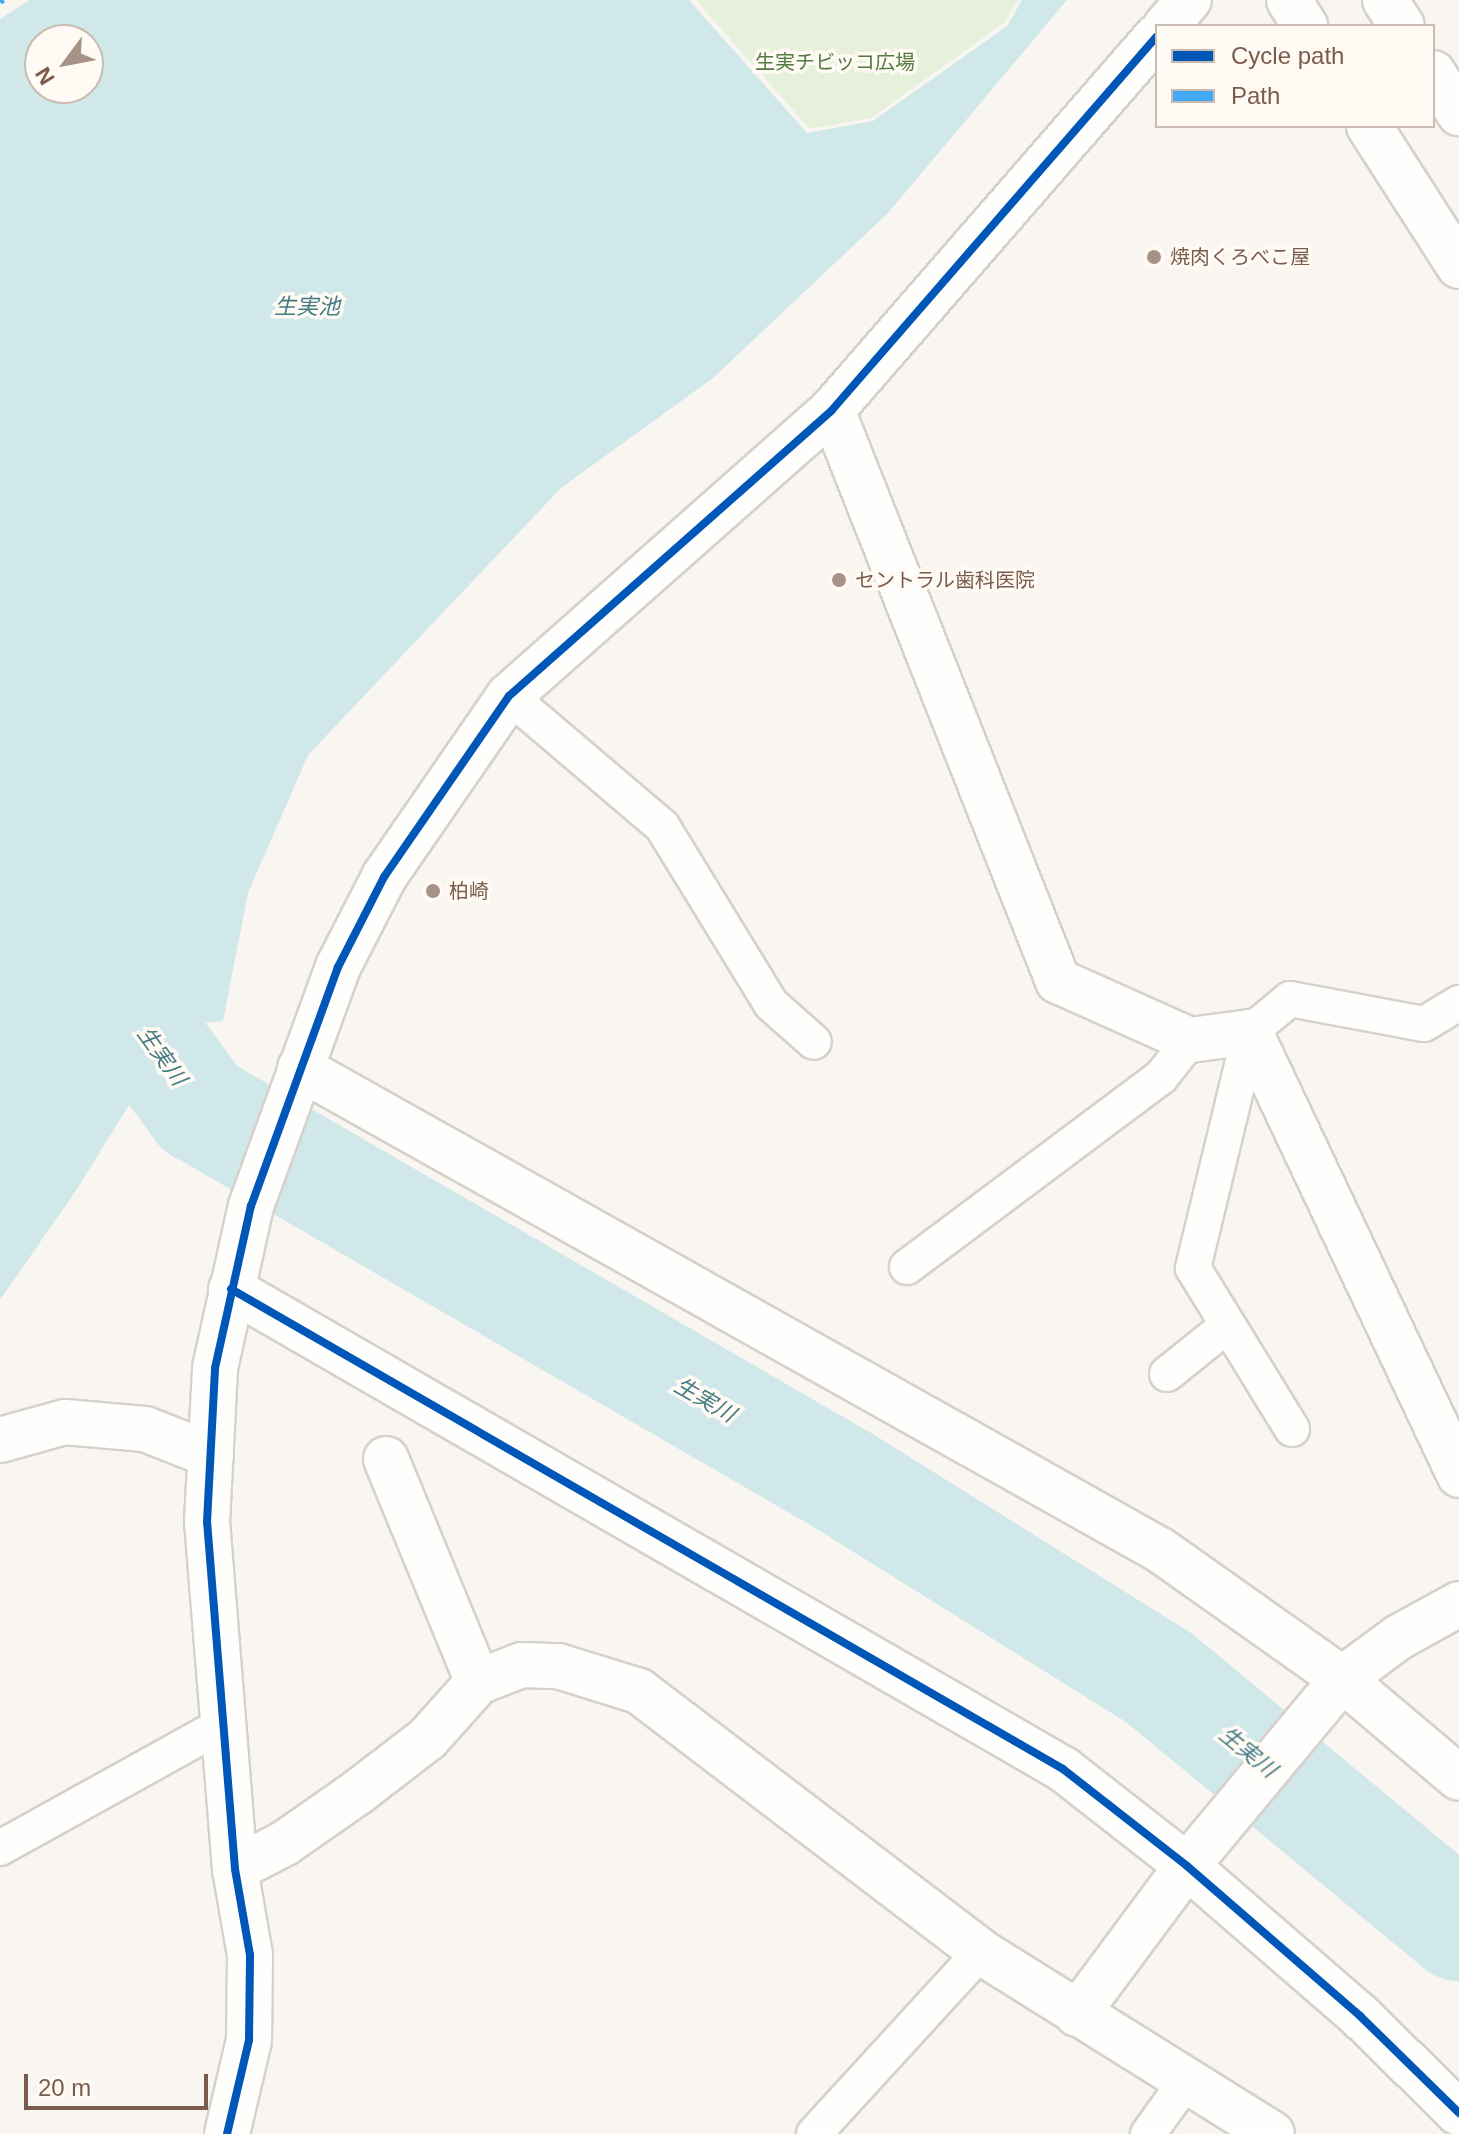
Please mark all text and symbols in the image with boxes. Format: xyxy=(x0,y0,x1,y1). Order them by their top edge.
north arrow xyxy=(24,24,104,104)
legend xyxy=(1155,24,1435,128)
text: Cycle path xyxy=(1231,42,1344,69)
park label: 生実チビッコ広場 xyxy=(755,50,915,74)
text: N xyxy=(30,63,60,89)
text: Path xyxy=(1231,82,1280,109)
place label: 焼肉くろべこ屋 xyxy=(1170,245,1310,269)
marker: 焼肉くろべこ屋 xyxy=(1145,248,1163,266)
water label: 生実池 xyxy=(274,294,340,320)
place label: セントラル歯科医院 xyxy=(855,568,1035,592)
marker: セントラル歯科医院 xyxy=(830,571,848,589)
place label: 柏崎 xyxy=(449,879,489,903)
marker: 柏崎 xyxy=(424,882,442,900)
water label: 生実川 xyxy=(132,1022,192,1090)
water label: 生実川 xyxy=(670,1372,740,1428)
water label: 生実川 xyxy=(1214,1721,1282,1783)
scale bar xyxy=(28,2058,212,2108)
text: 20 m xyxy=(38,2074,91,2101)

